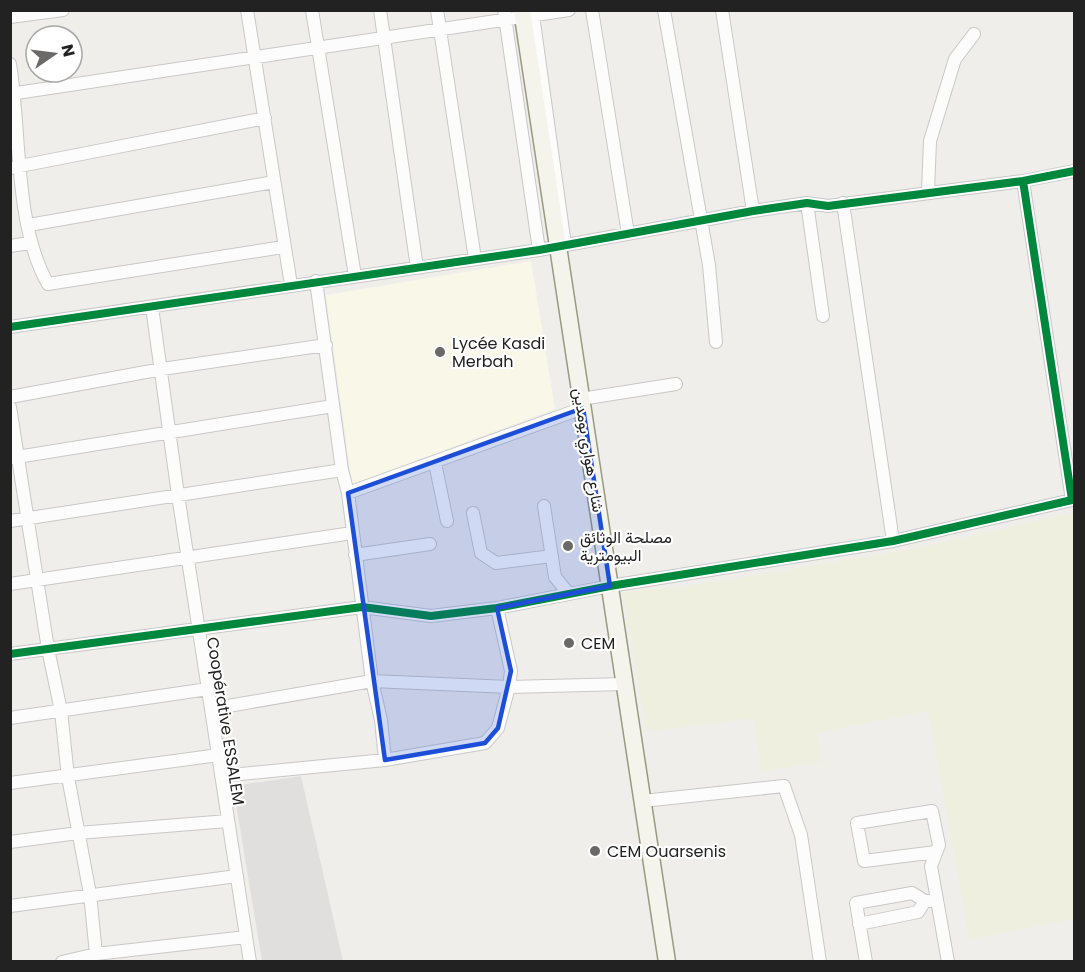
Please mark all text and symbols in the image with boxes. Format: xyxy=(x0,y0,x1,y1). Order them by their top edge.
north arrow xyxy=(24,24,84,84)
text: N xyxy=(55,42,81,59)
place label: Lycée Kasdi Merbah xyxy=(452,332,545,373)
marker: Lycée Kasdi Merbah xyxy=(433,345,447,359)
street label: شارع هواري بومدين xyxy=(565,386,610,514)
place label: مصلحة الوثائق البيومترية xyxy=(580,526,672,567)
marker: مصلحة الوثائق البيومترية xyxy=(561,539,575,553)
place label: CEM xyxy=(581,632,615,655)
street label: Coopérative ESSALEM xyxy=(201,635,250,807)
marker: CEM xyxy=(562,636,576,650)
place label: CEM Ouarsenis xyxy=(607,840,726,863)
marker: CEM Ouarsenis xyxy=(588,844,602,858)

